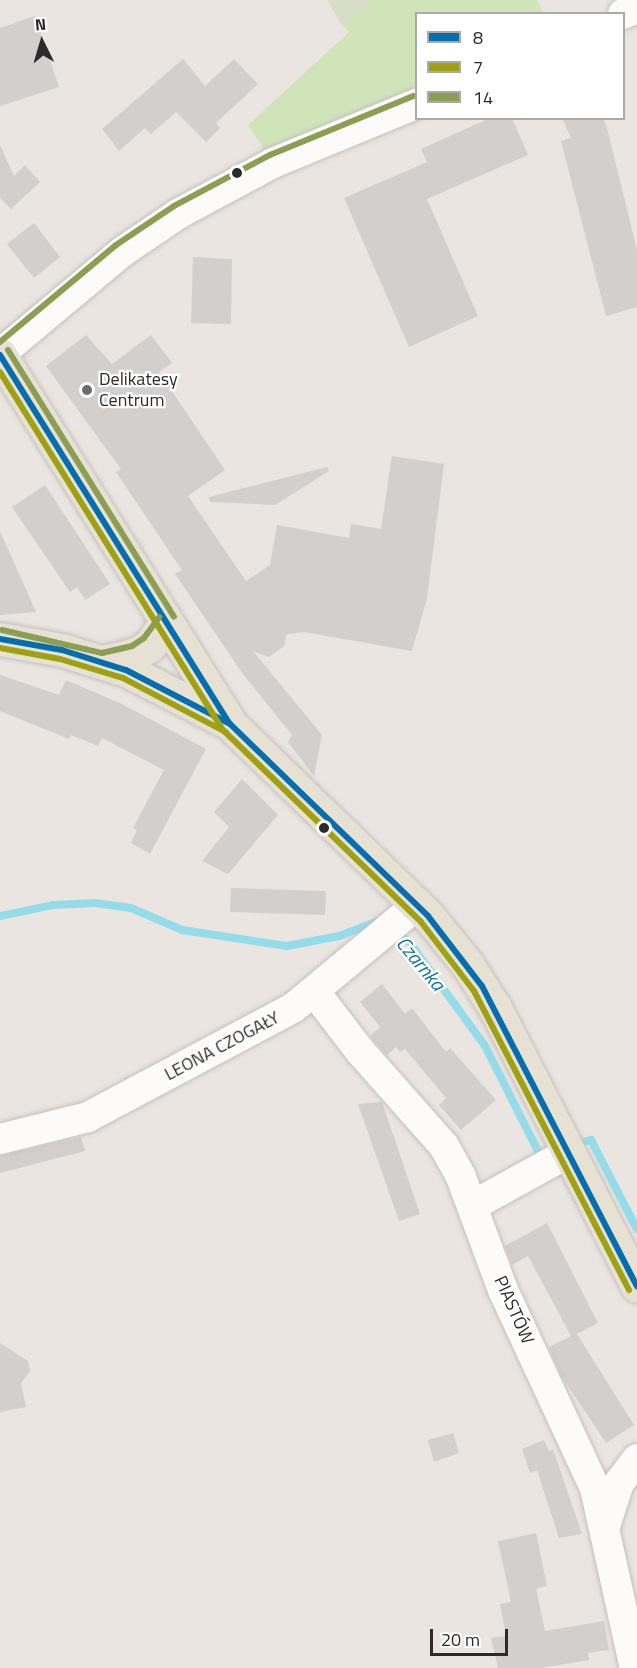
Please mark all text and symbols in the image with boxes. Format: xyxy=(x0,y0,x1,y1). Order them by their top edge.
north arrow xyxy=(12,12,72,72)
text: N xyxy=(34,12,47,37)
legend xyxy=(415,12,625,120)
text: 8 xyxy=(473,24,483,51)
text: 7 xyxy=(473,54,483,81)
text: 14 xyxy=(473,84,493,111)
unlabelled marker xyxy=(231,167,243,179)
place label: Delikatesy Centrum xyxy=(99,369,178,412)
marker: Delikatesy Centrum xyxy=(80,383,94,397)
unlabelled marker xyxy=(318,822,330,834)
water label: Czarnka xyxy=(391,931,451,995)
street label: LEONA CZOGAŁY xyxy=(161,1007,283,1085)
street label: PIASTÓW xyxy=(489,1273,539,1347)
scale bar xyxy=(433,1617,511,1655)
text: 20 m xyxy=(441,1626,480,1653)

